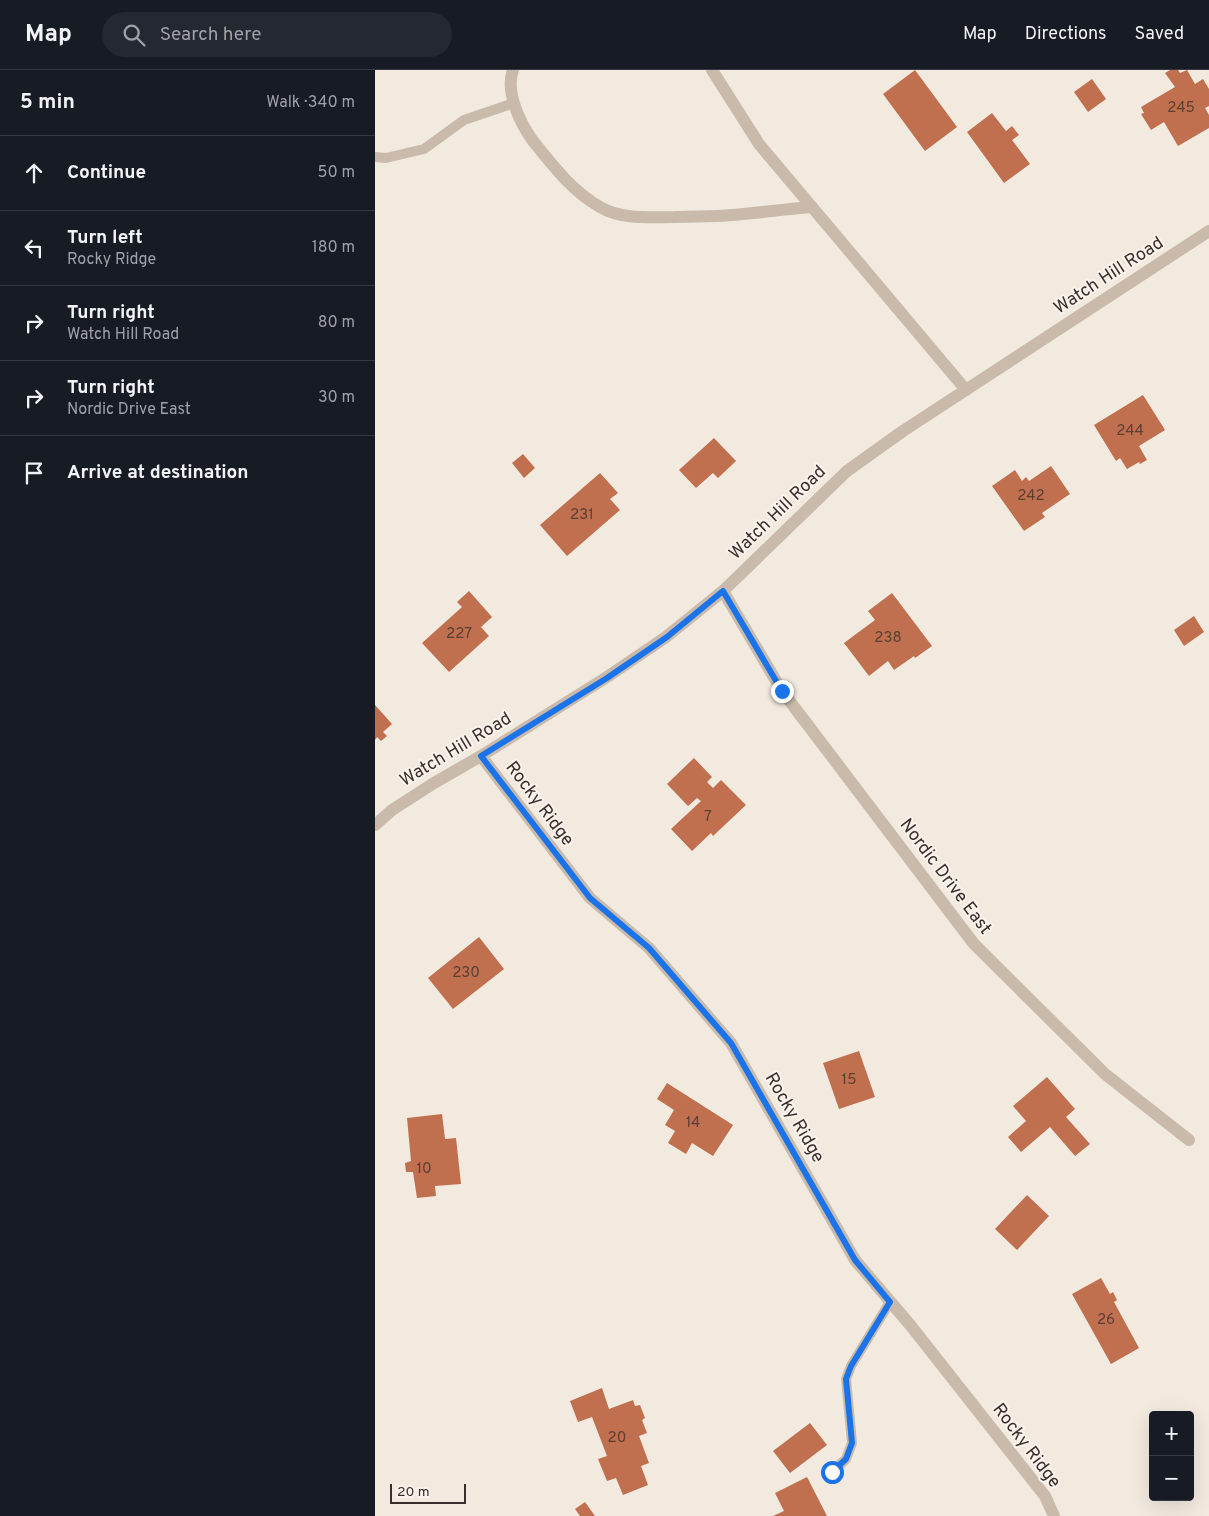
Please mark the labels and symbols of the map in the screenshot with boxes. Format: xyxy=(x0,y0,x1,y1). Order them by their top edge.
house number: 245 xyxy=(1167,99,1195,118)
street label: Watch Hill Road xyxy=(1050,232,1168,320)
house number: 244 xyxy=(1116,422,1144,441)
street label: Watch Hill Road xyxy=(725,461,831,565)
house number: 242 xyxy=(1017,487,1045,506)
house number: 231 xyxy=(570,506,594,525)
house number: 227 xyxy=(446,625,472,644)
house number: 238 xyxy=(874,629,902,648)
route end xyxy=(771,680,794,703)
street label: Watch Hill Road xyxy=(396,708,516,792)
street label: Rocky Ridge xyxy=(500,757,578,851)
house number: 7 xyxy=(704,808,712,827)
street label: Nordic Drive East xyxy=(894,814,996,940)
house number: 230 xyxy=(452,964,480,983)
street label: Rocky Ridge xyxy=(759,1069,829,1167)
house number: 15 xyxy=(842,1071,856,1090)
house number: 14 xyxy=(686,1114,700,1133)
house number: 10 xyxy=(416,1160,432,1179)
house number: 26 xyxy=(1097,1311,1115,1330)
street label: Rocky Ridge xyxy=(987,1399,1065,1493)
house number: 20 xyxy=(608,1429,626,1448)
route start xyxy=(821,1461,844,1484)
scale bar xyxy=(390,1481,466,1504)

